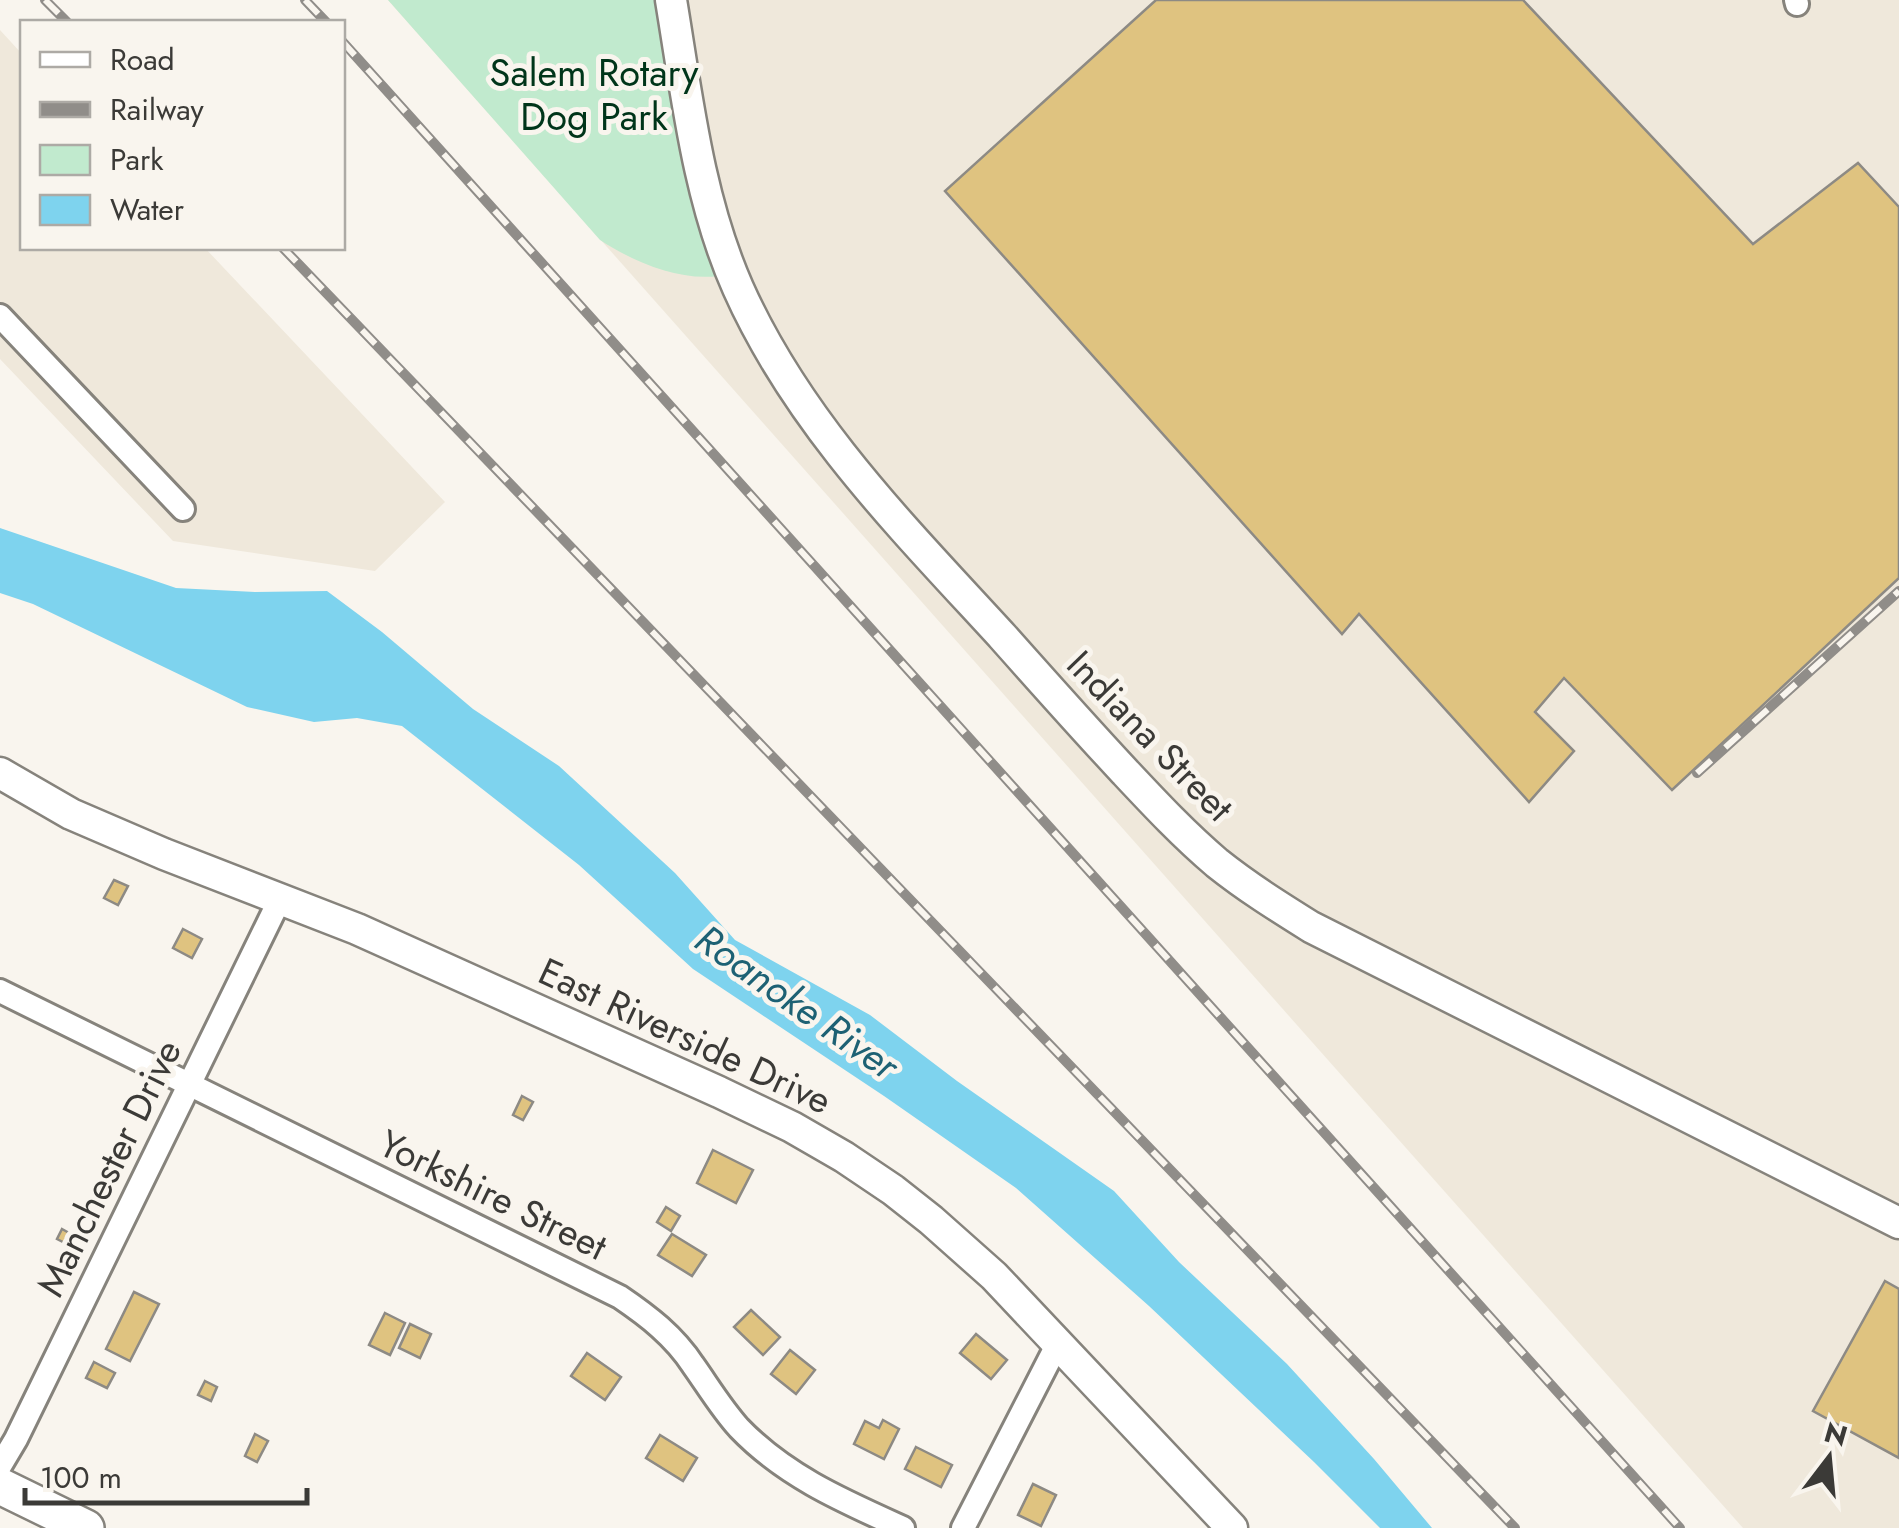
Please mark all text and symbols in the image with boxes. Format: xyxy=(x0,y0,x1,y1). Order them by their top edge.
legend xyxy=(20,20,345,250)
text: Road xyxy=(110,38,175,81)
park label: Salem Rotary Dog Park xyxy=(490,45,699,144)
text: Railway xyxy=(110,88,205,131)
text: Park xyxy=(110,138,164,181)
text: Water xyxy=(110,188,185,231)
street label: Indiana Street xyxy=(1054,638,1246,834)
water label: Roanoke River xyxy=(683,910,913,1095)
street label: East Riverside Drive xyxy=(530,944,841,1128)
street label: Manchester Drive xyxy=(23,1030,195,1305)
street label: Yorkshire Street xyxy=(370,1116,616,1273)
north arrow xyxy=(1779,1408,1879,1508)
text: N xyxy=(1819,1412,1852,1457)
scale bar xyxy=(25,1443,308,1505)
text: 100 m xyxy=(40,1456,122,1499)

